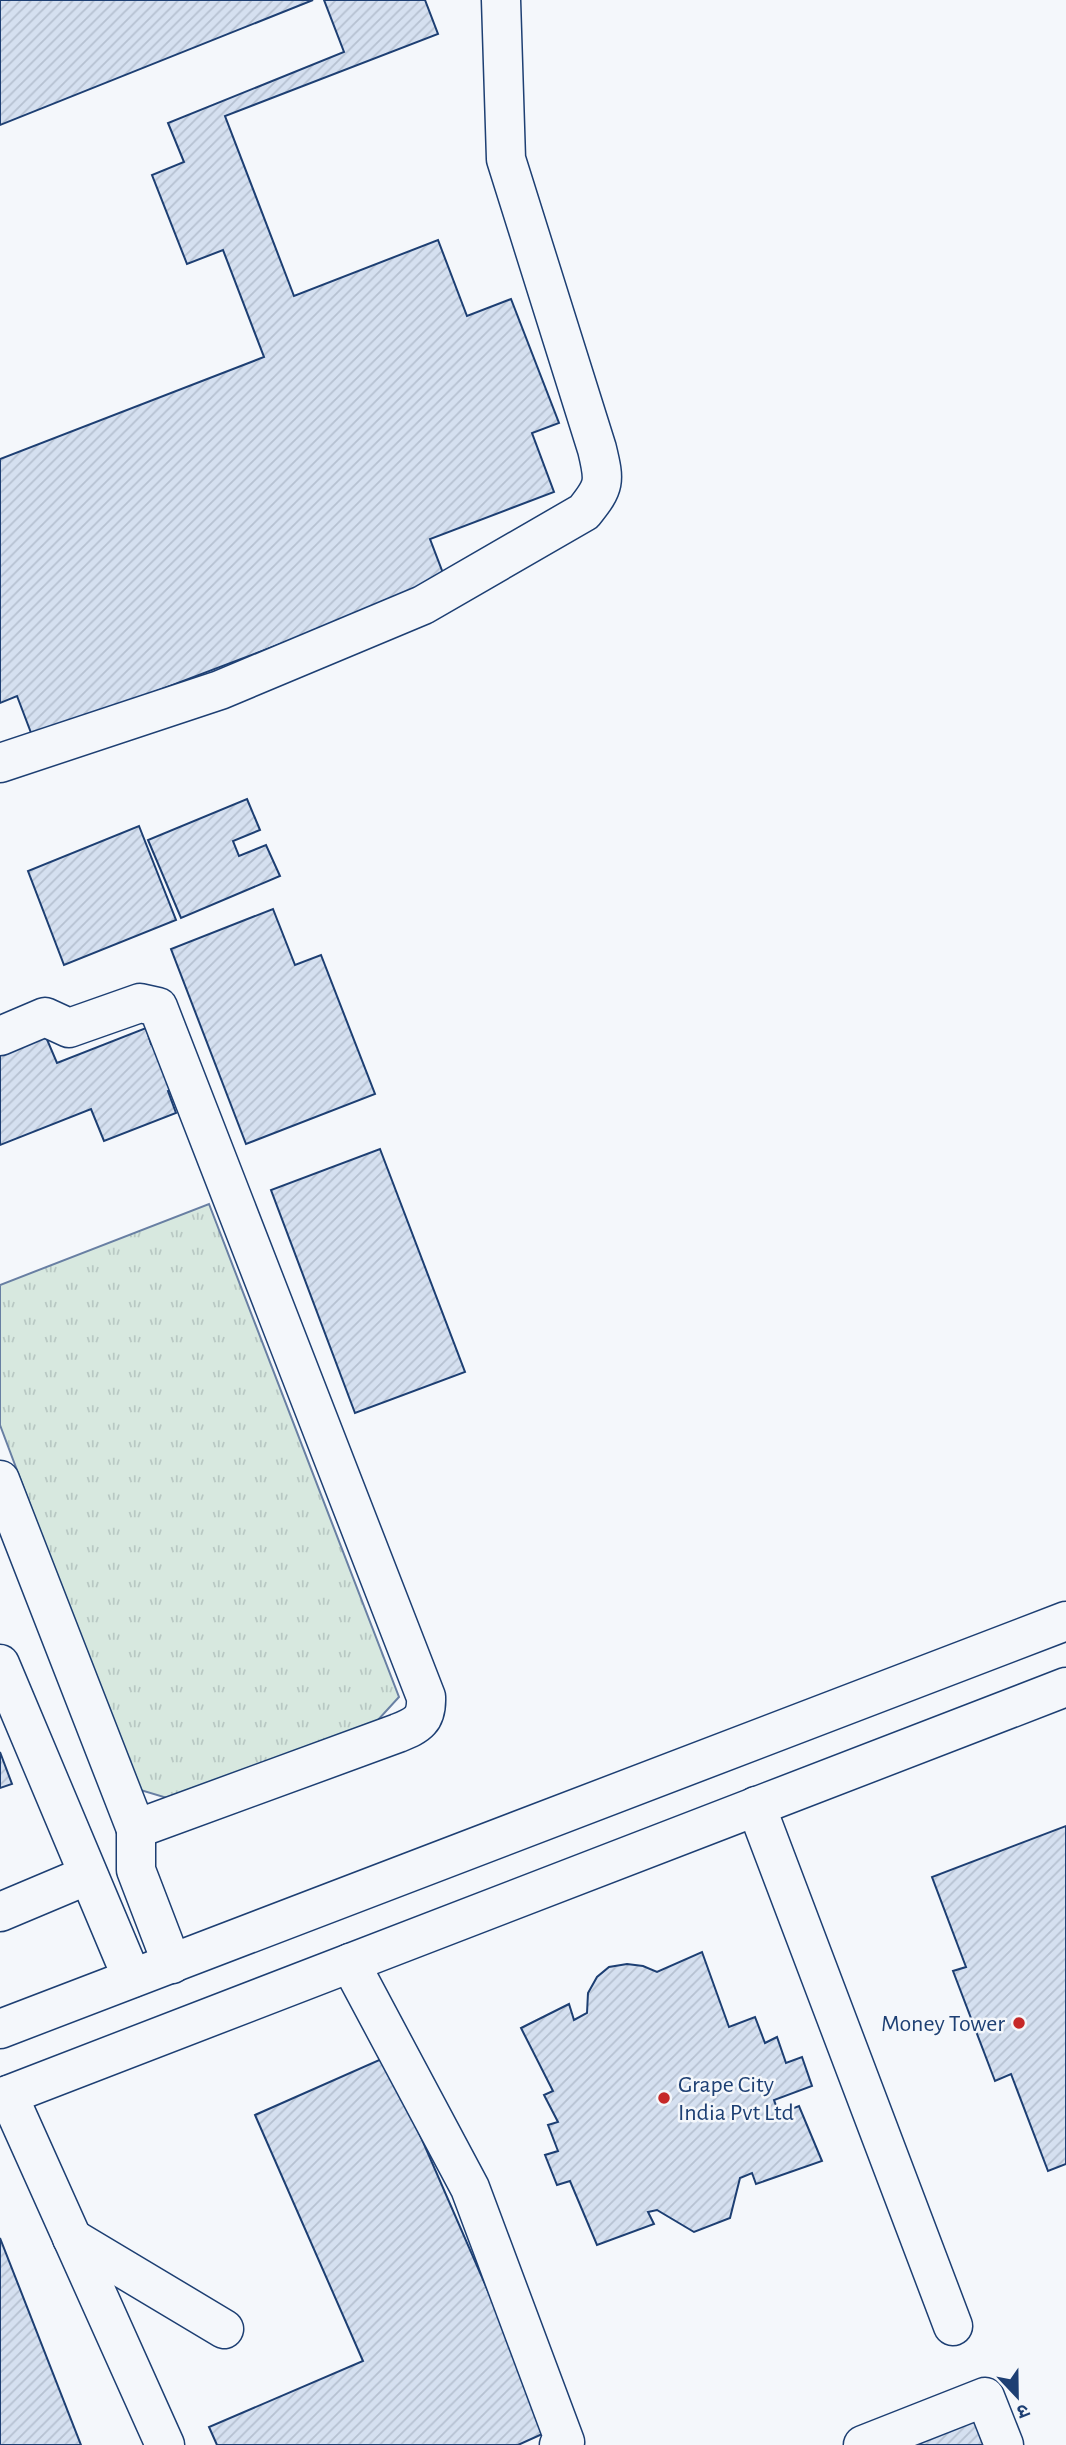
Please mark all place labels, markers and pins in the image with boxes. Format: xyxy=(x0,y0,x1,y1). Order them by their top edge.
place label: Money Tower xyxy=(881,2012,1005,2036)
marker: Money Tower xyxy=(1011,2015,1027,2031)
place label: Grape City India Pvt Ltd xyxy=(678,2073,794,2125)
marker: Grape City India Pvt Ltd xyxy=(656,2090,672,2106)

